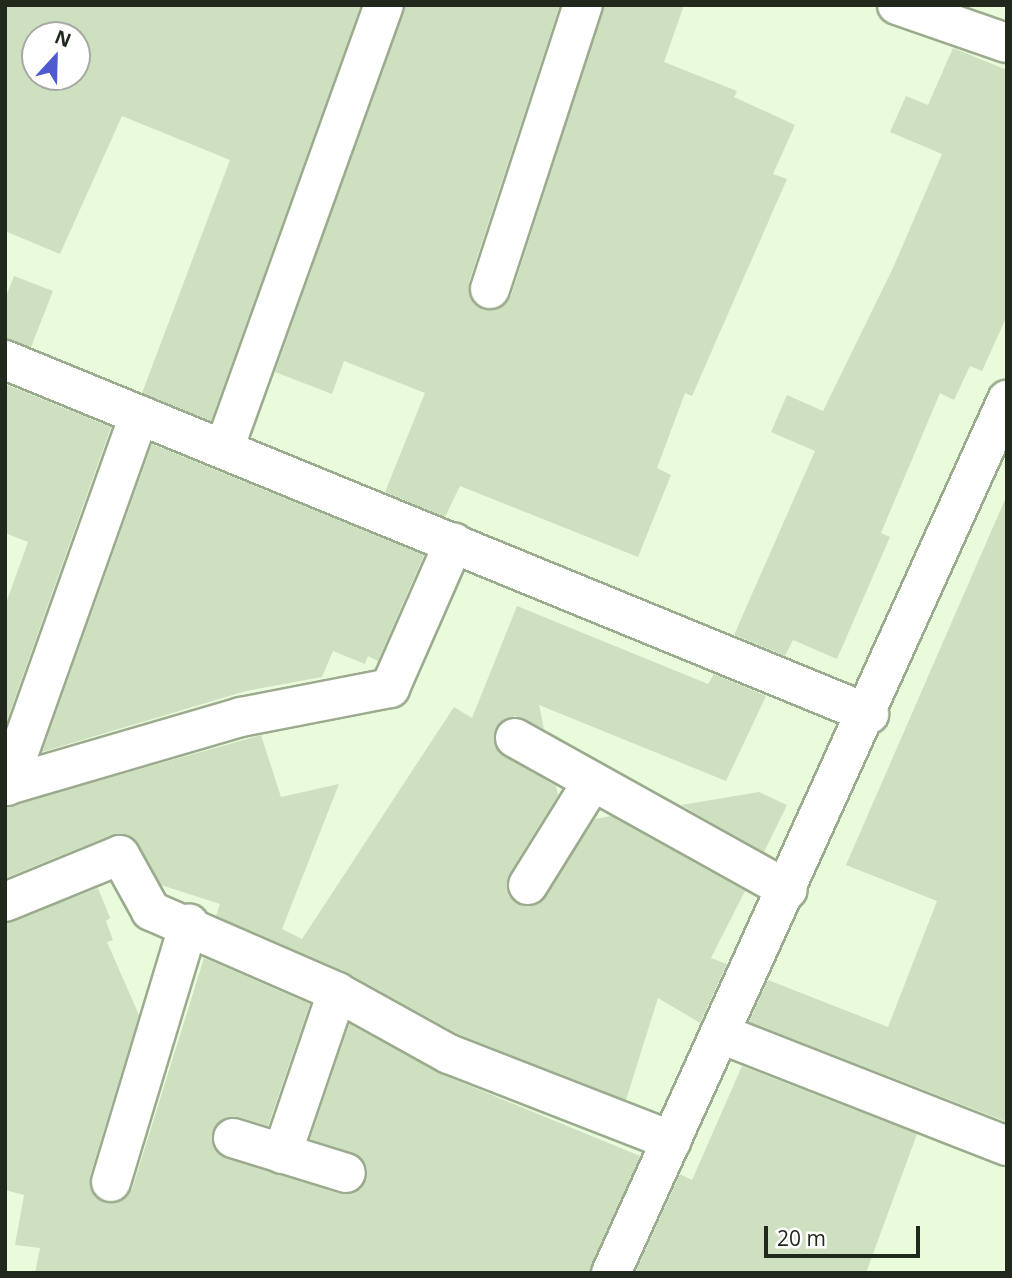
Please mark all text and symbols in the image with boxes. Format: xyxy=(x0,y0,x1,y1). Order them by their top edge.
north arrow xyxy=(21,21,91,91)
text: N xyxy=(51,23,75,53)
scale bar xyxy=(767,1212,923,1256)
text: 20 m xyxy=(777,1224,826,1252)

